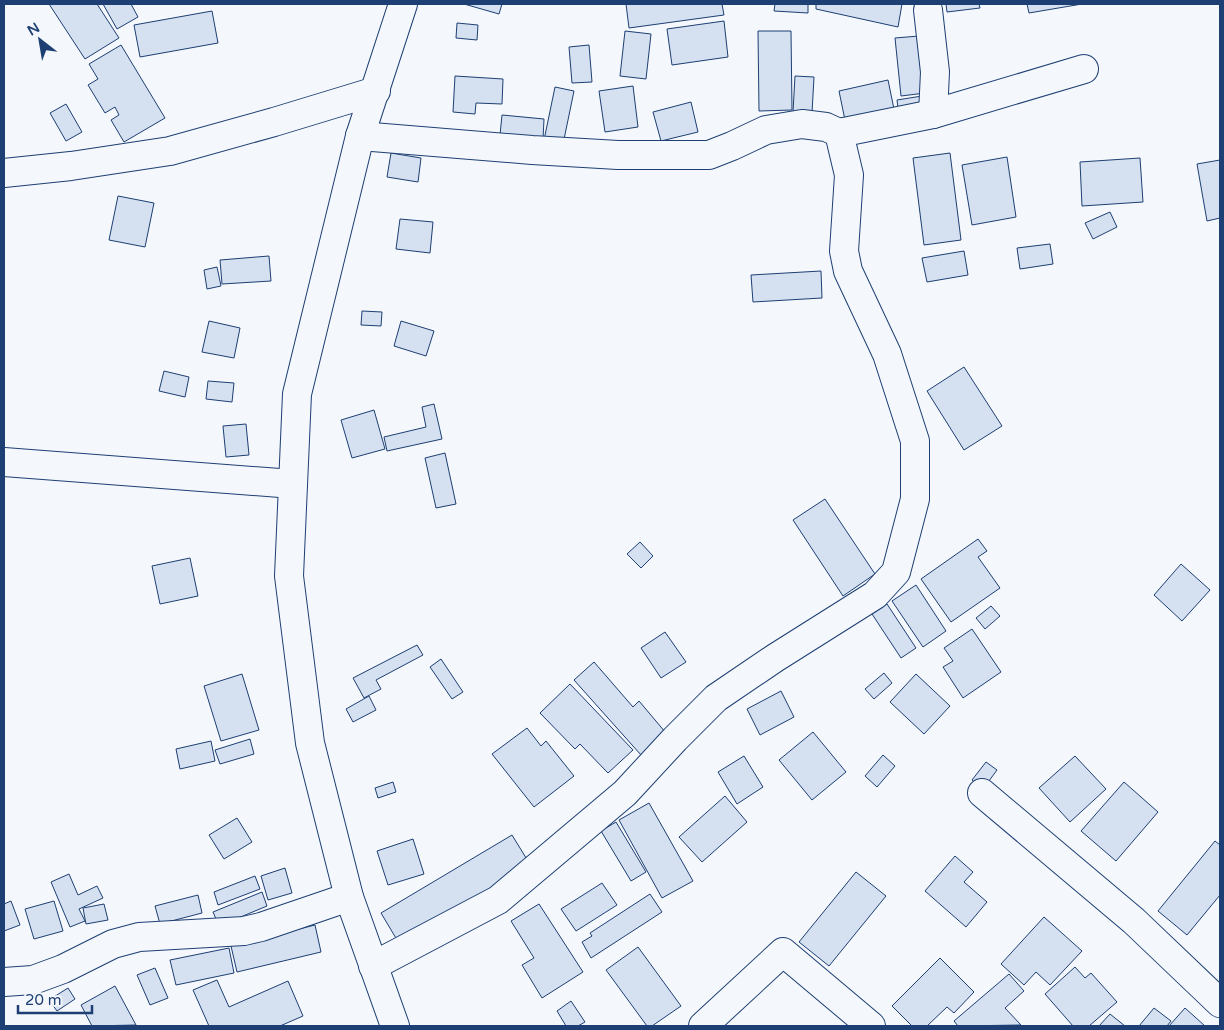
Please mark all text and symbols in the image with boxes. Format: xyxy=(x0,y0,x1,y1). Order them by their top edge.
north arrow xyxy=(15,15,65,65)
text: N xyxy=(24,19,43,39)
scale bar xyxy=(18,982,91,1014)
text: 20 m xyxy=(25,991,62,1009)

